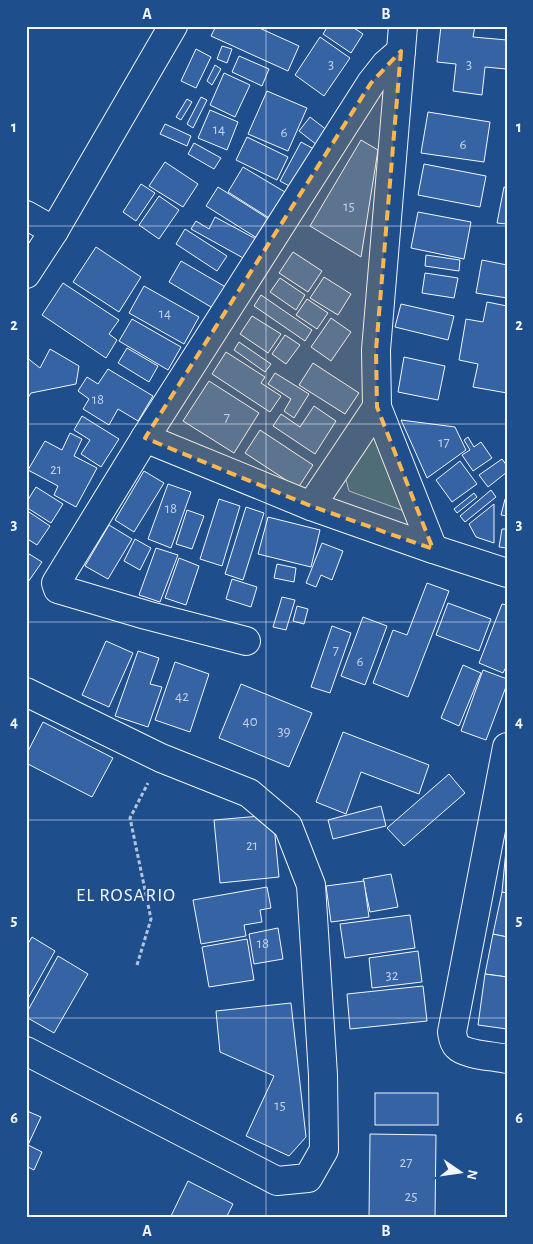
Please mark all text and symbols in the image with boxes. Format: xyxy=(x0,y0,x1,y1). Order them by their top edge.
text: A xyxy=(142,6,152,22)
text: B xyxy=(381,6,391,22)
house number: 3 xyxy=(328,57,334,72)
house number: 3 xyxy=(466,57,472,72)
text: 1 xyxy=(11,119,17,135)
text: 1 xyxy=(516,119,522,135)
house number: 14 xyxy=(213,122,225,137)
house number: 6 xyxy=(280,125,288,140)
house number: 6 xyxy=(459,137,467,152)
house number: 15 xyxy=(343,199,355,214)
house number: 14 xyxy=(159,306,171,321)
text: 2 xyxy=(10,317,18,333)
text: 2 xyxy=(515,317,523,333)
house number: 18 xyxy=(92,392,104,407)
house number: 7 xyxy=(224,410,230,425)
house number: 17 xyxy=(438,435,450,450)
house number: 21 xyxy=(50,462,62,477)
house number: 18 xyxy=(165,501,177,516)
text: 3 xyxy=(11,516,18,532)
text: 3 xyxy=(516,516,523,532)
house number: 7 xyxy=(333,643,339,658)
house number: 6 xyxy=(356,654,364,669)
house number: 42 xyxy=(175,689,189,704)
text: 4 xyxy=(10,714,18,730)
house number: 40 xyxy=(242,714,258,729)
text: 4 xyxy=(515,714,523,730)
house number: 39 xyxy=(277,724,291,739)
house number: 21 xyxy=(246,838,258,853)
district label: EL ROSARIO xyxy=(76,886,176,905)
text: 5 xyxy=(11,912,18,928)
text: 5 xyxy=(516,912,523,928)
house number: 18 xyxy=(257,936,269,951)
house number: 32 xyxy=(385,968,399,983)
house number: 15 xyxy=(274,1098,286,1113)
text: 6 xyxy=(10,1110,18,1126)
text: 6 xyxy=(515,1110,523,1126)
north arrow xyxy=(436,1146,486,1196)
house number: 27 xyxy=(399,1155,413,1170)
text: N xyxy=(464,1168,480,1181)
house number: 25 xyxy=(404,1189,418,1204)
text: A xyxy=(142,1223,152,1239)
text: B xyxy=(381,1223,391,1239)

